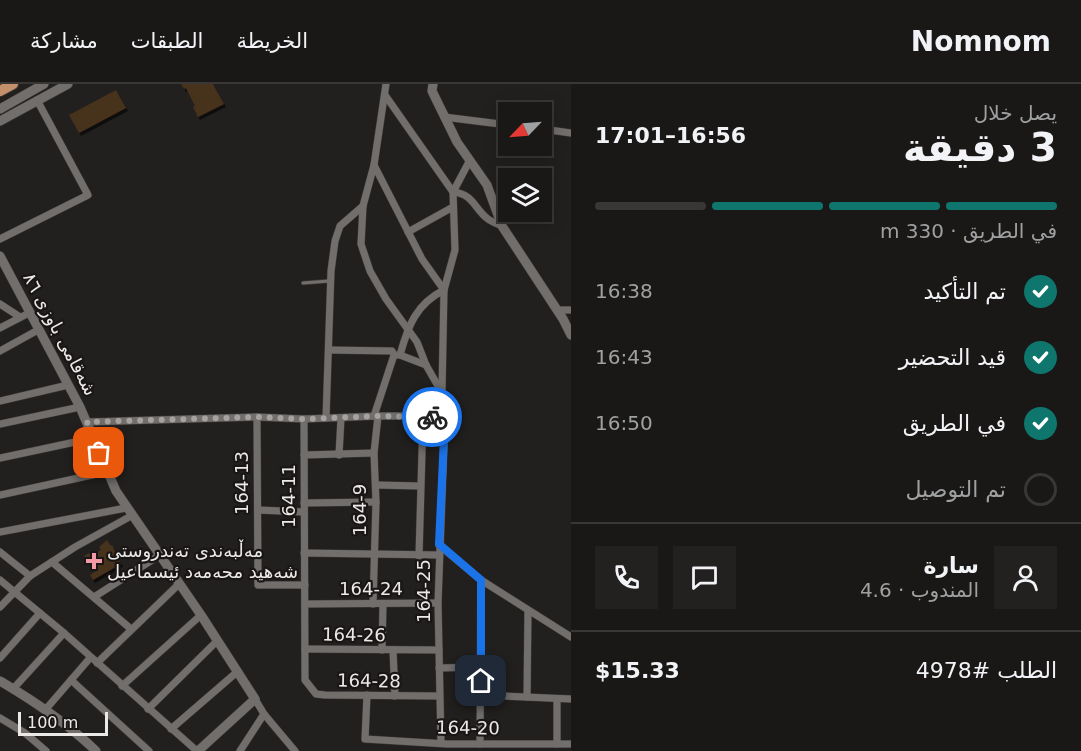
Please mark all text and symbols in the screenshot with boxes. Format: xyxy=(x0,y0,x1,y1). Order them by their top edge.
text: Nomnom xyxy=(911,25,1051,58)
text: مشاركة xyxy=(30,29,98,53)
text: الطبقات xyxy=(131,29,203,53)
text: الخريطة xyxy=(236,29,308,53)
text: يصل خلال xyxy=(974,101,1057,125)
north arrow xyxy=(498,102,552,156)
map controls xyxy=(498,102,552,222)
text: 16:56–17:01 xyxy=(595,123,746,148)
text: 3 دقيقة xyxy=(903,125,1057,170)
button: layers xyxy=(498,168,552,222)
text: في الطريق · 330 m xyxy=(880,219,1057,243)
street label: شەقامی باوزی ٨٦ xyxy=(18,269,102,399)
icon: check xyxy=(1024,275,1057,308)
text: 16:38 xyxy=(595,279,653,303)
text: تم التأكيد xyxy=(923,279,1006,304)
icon: check xyxy=(1024,341,1057,374)
text: 16:43 xyxy=(595,345,653,369)
text: قيد التحضير xyxy=(899,345,1006,370)
courier xyxy=(402,387,462,447)
icon: bike xyxy=(416,401,449,434)
icon: check xyxy=(1024,407,1057,440)
text: 16:50 xyxy=(595,411,653,435)
text: في الطريق xyxy=(903,411,1006,436)
pin xyxy=(73,427,124,478)
icon: bag xyxy=(82,436,115,469)
street label: 164-13 xyxy=(231,451,252,515)
street label: 164-11 xyxy=(278,464,299,528)
text: تم التوصيل xyxy=(905,477,1006,502)
street label: 164-9 xyxy=(349,484,370,536)
place label: مەڵبەندی تەندروستی شەهید محەمەد ئیسماعیل xyxy=(107,539,298,582)
button: phone xyxy=(595,546,658,609)
button: chat xyxy=(673,546,736,609)
button: person xyxy=(994,546,1057,609)
marker: مەڵبەندی تەندروستی شەهید محەمەد ئیسماعیل xyxy=(85,552,103,570)
text: سارة xyxy=(923,553,979,578)
street label: 164-25 xyxy=(413,559,434,623)
street label: 164-24 xyxy=(339,578,403,599)
text: المندوب · 4.6 xyxy=(860,578,979,602)
street label: 164-26 xyxy=(322,623,386,646)
pin xyxy=(455,655,506,706)
text: $15.33 xyxy=(595,658,680,683)
text: الطلب #4978 xyxy=(916,658,1057,683)
icon: home xyxy=(464,664,497,697)
street label: 164-28 xyxy=(337,669,401,692)
scale bar xyxy=(18,709,108,736)
text: 100 m xyxy=(27,713,78,732)
street label: 164-20 xyxy=(436,716,500,739)

